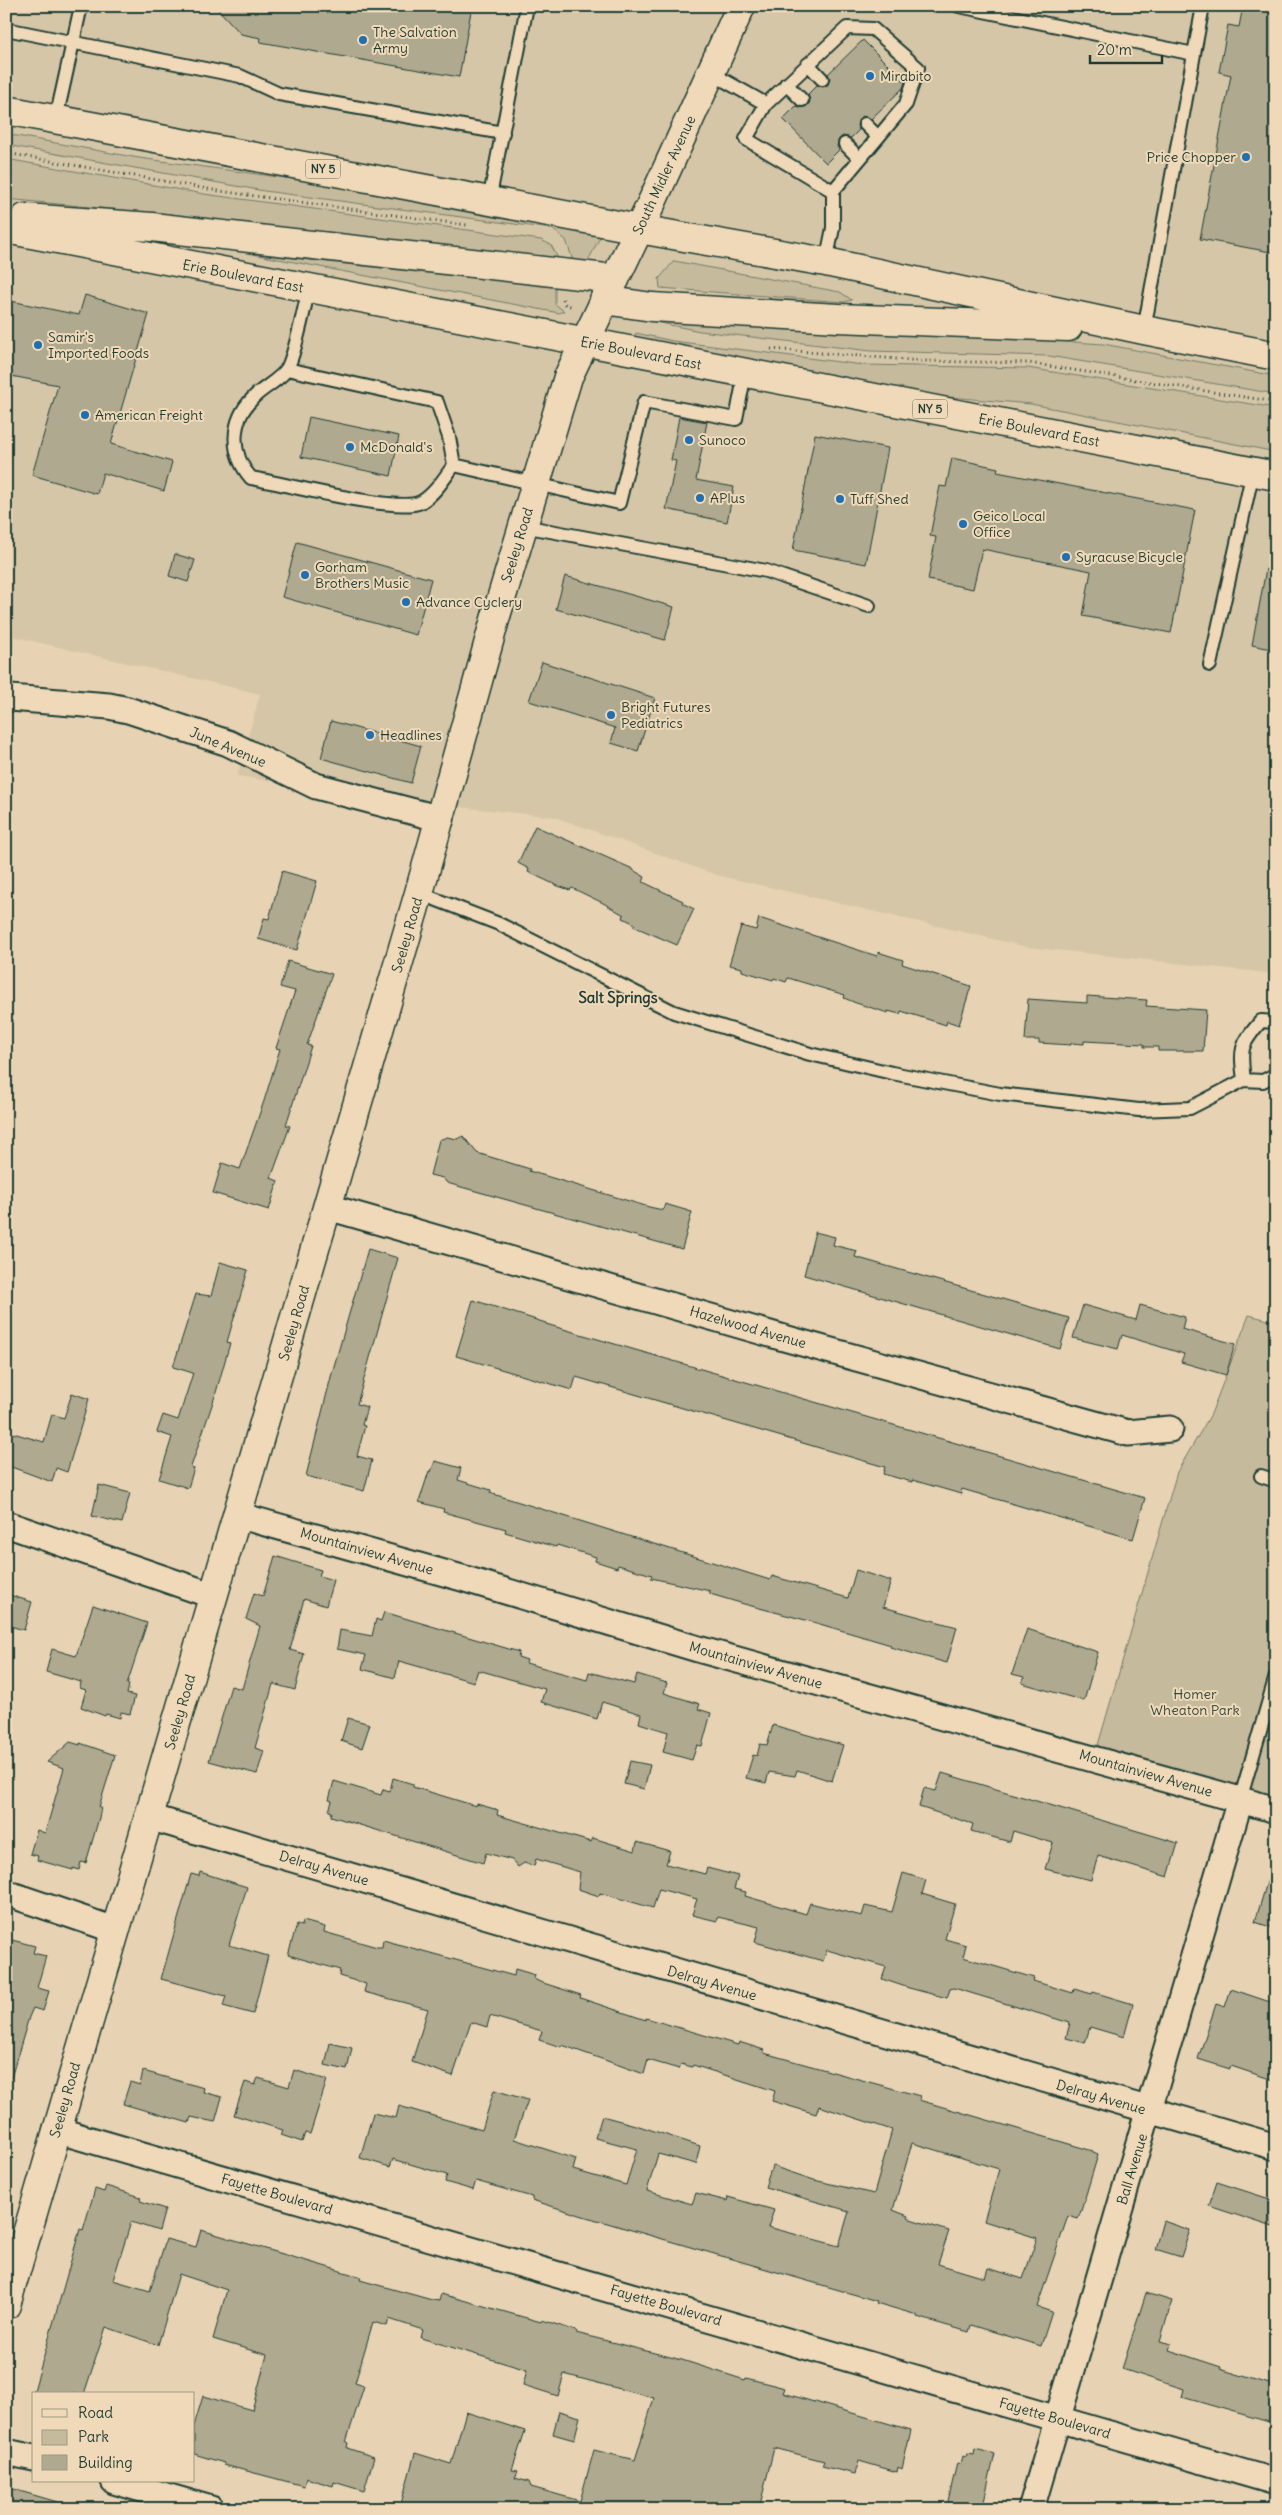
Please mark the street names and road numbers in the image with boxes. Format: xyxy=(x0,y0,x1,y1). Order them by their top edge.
street label: South Midler Avenue xyxy=(629,113,699,237)
road number: NY 5 xyxy=(306,160,340,178)
street label: Erie Boulevard East xyxy=(181,255,305,297)
street label: Erie Boulevard East xyxy=(579,332,703,374)
road number: NY 5 xyxy=(912,399,948,418)
street label: Erie Boulevard East xyxy=(977,409,1101,451)
street label: Seeley Road xyxy=(497,505,537,585)
street label: June Avenue xyxy=(187,723,269,771)
street label: Seeley Road xyxy=(388,895,426,975)
street label: Seeley Road xyxy=(275,1283,313,1363)
street label: Hazelwood Avenue xyxy=(688,1302,808,1352)
street label: Mountainview Avenue xyxy=(298,1523,436,1579)
street label: Mountainview Avenue xyxy=(687,1637,825,1693)
street label: Seeley Road xyxy=(161,1672,199,1752)
street label: Mountainview Avenue xyxy=(1077,1745,1215,1801)
street label: Delray Avenue xyxy=(277,1847,371,1889)
street label: Delray Avenue xyxy=(665,1962,759,2004)
street label: Seeley Road xyxy=(46,2060,84,2140)
street label: Delray Avenue xyxy=(1054,2076,1148,2118)
street label: Ball Avenue xyxy=(1113,2131,1151,2207)
street label: Fayette Boulevard xyxy=(219,2169,335,2219)
street label: Fayette Boulevard xyxy=(608,2280,724,2330)
street label: Fayette Boulevard xyxy=(997,2393,1113,2443)

